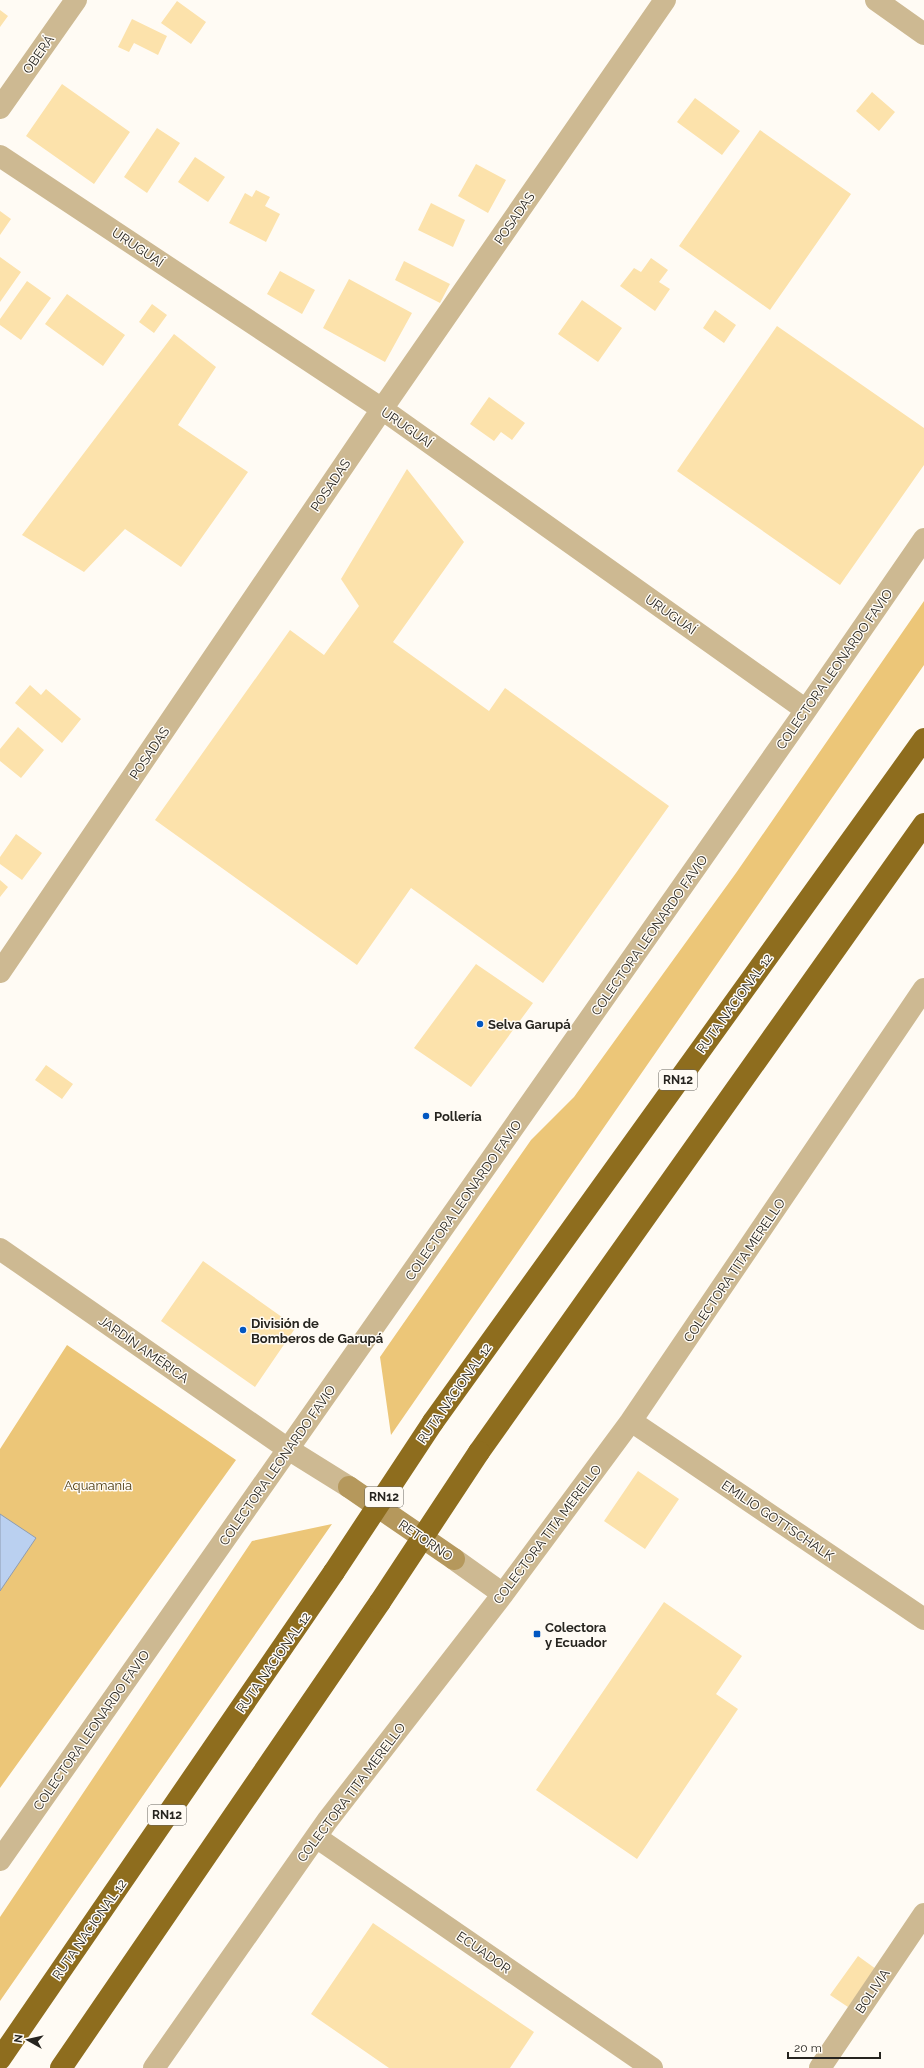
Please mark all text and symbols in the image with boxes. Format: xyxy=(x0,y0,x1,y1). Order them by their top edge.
street label: OBERÁ xyxy=(20,32,57,76)
street label: POSADAS xyxy=(491,189,538,247)
street label: URUGUAÍ xyxy=(109,225,167,271)
street label: URUGUAÍ xyxy=(378,404,436,451)
street label: POSADAS xyxy=(307,456,353,514)
street label: COLECTORA LEONARDO FAVIO xyxy=(773,586,896,752)
street label: URUGUAÍ xyxy=(642,591,700,638)
street label: POSADAS xyxy=(126,724,172,782)
street label: COLECTORA LEONARDO FAVIO xyxy=(588,852,711,1018)
street label: RUTA NACIONAL 12 xyxy=(693,951,776,1056)
place label: Selva Garupá xyxy=(488,1017,571,1032)
marker: Selva Garupá xyxy=(475,1019,485,1029)
road number: RN12 xyxy=(659,1070,697,1090)
place label: Pollería xyxy=(434,1109,482,1124)
marker: Pollería xyxy=(421,1111,431,1121)
street label: COLECTORA LEONARDO FAVIO xyxy=(402,1117,525,1283)
street label: COLECTORA TITA MERELLO xyxy=(681,1195,788,1345)
street label: JARDÍN AMÉRICA xyxy=(96,1313,192,1386)
place label: División de Bomberos de Garupá xyxy=(251,1316,384,1346)
marker: División de Bomberos de Garupá xyxy=(238,1325,248,1335)
street label: RUTA NACIONAL 12 xyxy=(414,1340,495,1446)
street label: COLECTORA LEONARDO FAVIO xyxy=(216,1382,339,1548)
street label: COLECTORA TITA MERELLO xyxy=(490,1462,605,1607)
street label: EMILIO GOTTSCHALK xyxy=(719,1477,837,1564)
park label: Aquamanía xyxy=(64,1478,132,1493)
road number: RN12 xyxy=(365,1487,403,1507)
street label: RETORNO xyxy=(396,1517,456,1564)
street label: RUTA NACIONAL 12 xyxy=(233,1609,314,1715)
place label: Colectora y Ecuador xyxy=(545,1620,607,1650)
marker: Colectora y Ecuador xyxy=(532,1629,542,1639)
street label: COLECTORA LEONARDO FAVIO xyxy=(30,1647,153,1813)
street label: COLECTORA TITA MERELLO xyxy=(294,1720,409,1865)
road number: RN12 xyxy=(148,1805,186,1825)
street label: RUTA NACIONAL 12 xyxy=(49,1876,130,1982)
street label: ECUADOR xyxy=(454,1928,514,1976)
street label: BOLIVIA xyxy=(852,1966,893,2016)
north arrow xyxy=(8,2020,48,2060)
text: N xyxy=(12,2034,26,2044)
scale bar xyxy=(788,2034,880,2060)
text: 20 m xyxy=(794,2041,822,2055)

